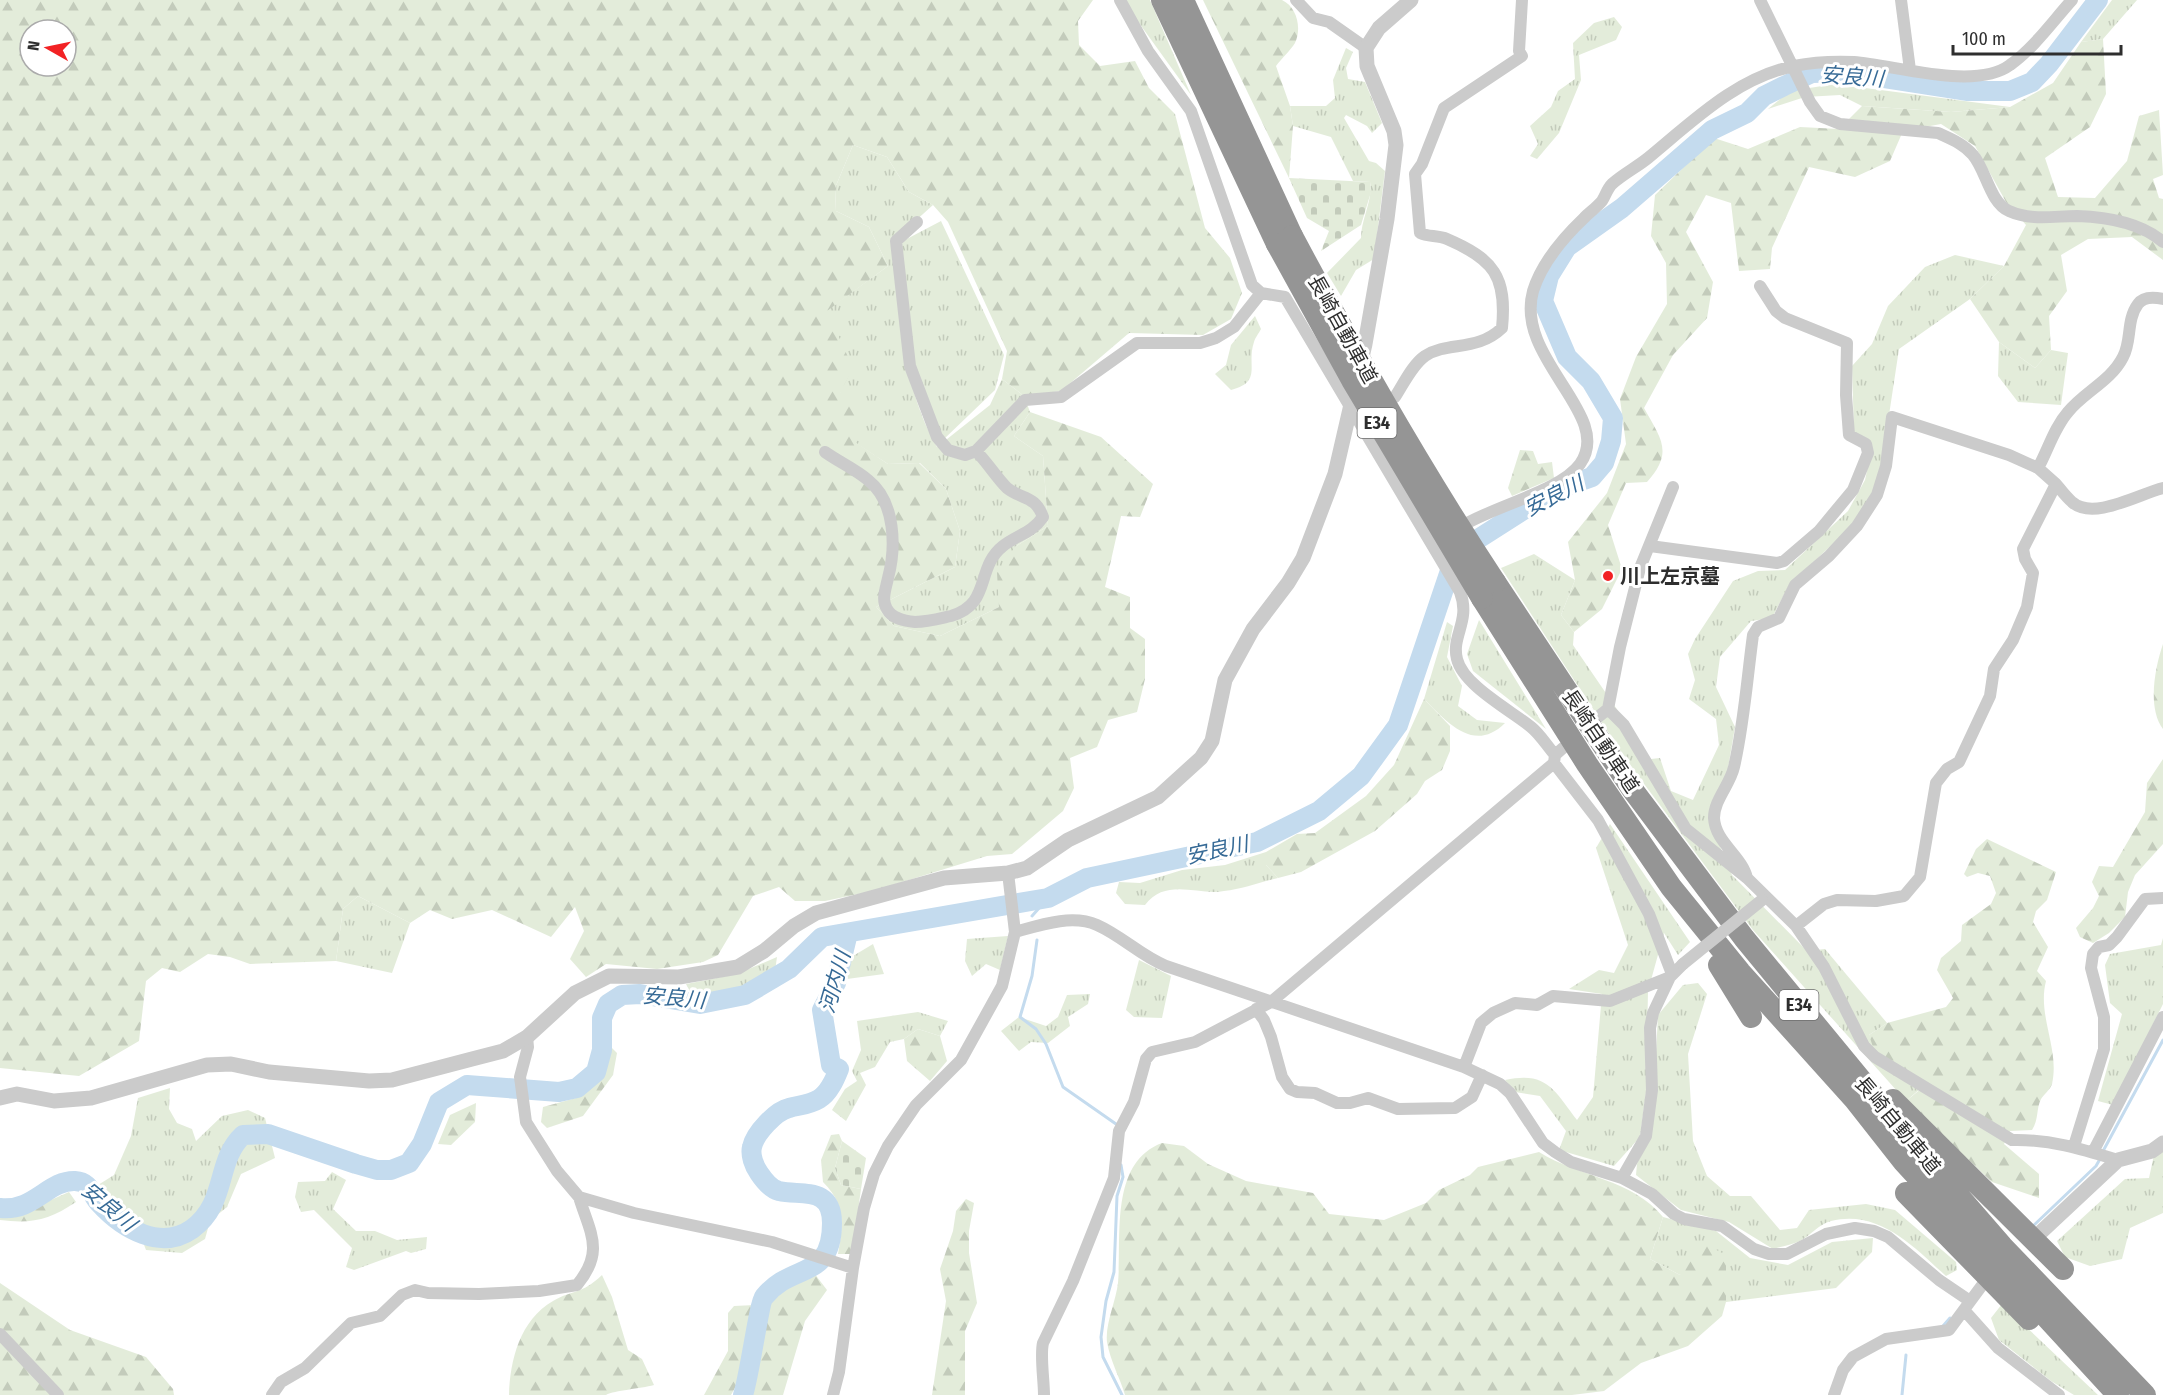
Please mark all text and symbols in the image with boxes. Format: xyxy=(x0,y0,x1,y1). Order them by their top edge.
north arrow xyxy=(18,18,78,78)
scale bar xyxy=(1953,18,2121,56)
text: 100 m xyxy=(1962,28,2006,50)
text: N xyxy=(24,40,44,52)
water label: 安良川 xyxy=(1820,62,1886,92)
street label: 長崎自動車道 xyxy=(1303,271,1383,387)
road number: E34 xyxy=(1358,408,1396,438)
water label: 安良川 xyxy=(1520,469,1590,522)
place label: 川上左京墓 xyxy=(1620,564,1720,588)
marker: 川上左京墓 xyxy=(1601,569,1615,583)
street label: 長崎自動車道 xyxy=(1557,685,1645,797)
water label: 安良川 xyxy=(1183,830,1252,869)
water label: 河内川 xyxy=(814,946,857,1016)
water label: 安良川 xyxy=(641,982,709,1014)
road number: E34 xyxy=(1780,990,1818,1020)
street label: 長崎自動車道 xyxy=(1850,1071,1946,1179)
water label: 安良川 xyxy=(77,1177,143,1238)

